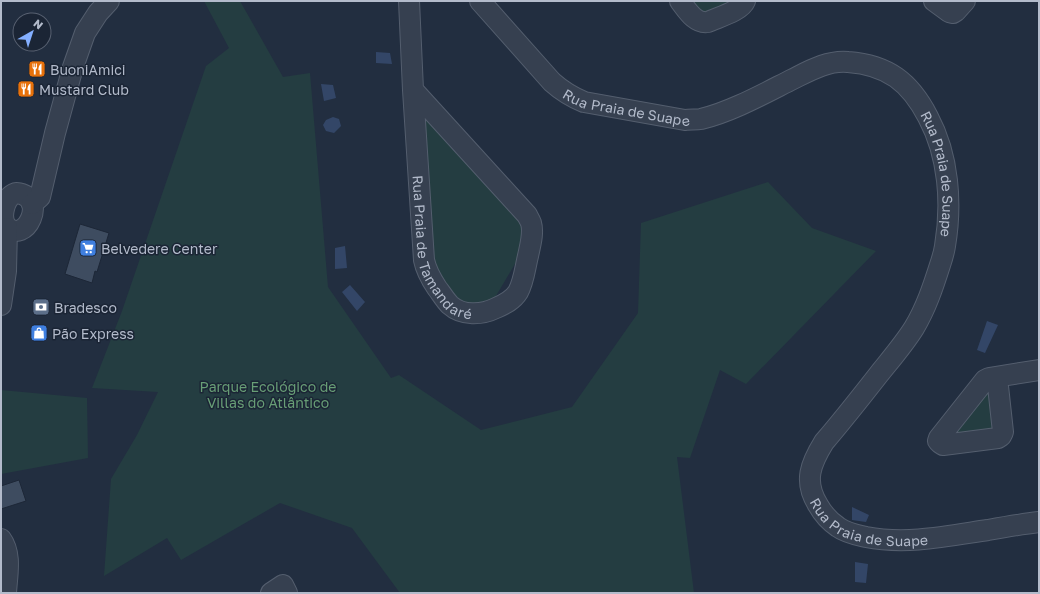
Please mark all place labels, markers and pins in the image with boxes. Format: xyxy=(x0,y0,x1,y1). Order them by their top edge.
restaurant icon: BuoniAmici xyxy=(27,59,47,79)
place label: BuoniAmici xyxy=(50,61,126,78)
restaurant icon: Mustard Club xyxy=(16,79,36,99)
place label: Mustard Club xyxy=(39,81,129,98)
supermarket icon: Belvedere Center xyxy=(78,238,98,258)
place label: Belvedere Center xyxy=(101,240,218,257)
bank icon: Bradesco xyxy=(31,297,51,317)
place label: Bradesco xyxy=(54,299,117,316)
shop icon: Pão Express xyxy=(29,323,49,343)
place label: Pão Express xyxy=(52,325,134,342)

